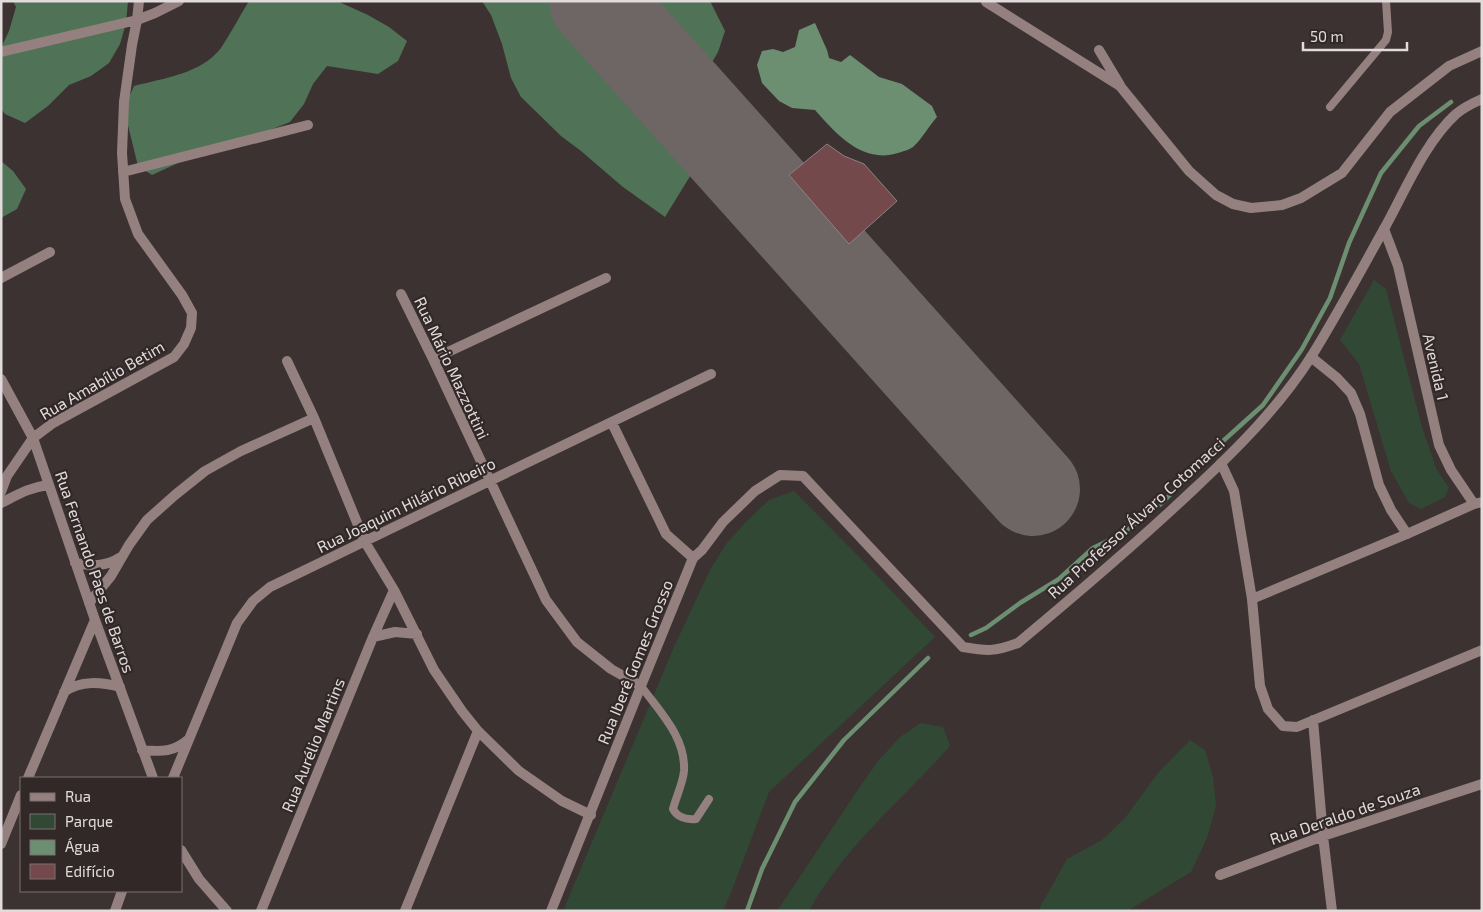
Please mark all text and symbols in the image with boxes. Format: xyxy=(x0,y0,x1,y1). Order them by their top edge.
scale bar xyxy=(1303,20,1407,52)
text: 50 m xyxy=(1310,27,1344,45)
street label: Rua Mário Mazzottini xyxy=(411,294,494,442)
street label: Avenida 1 xyxy=(1420,332,1453,402)
street label: Rua Amabílio Betim xyxy=(36,336,167,423)
street label: Rua Professor Álvaro Cotomacci xyxy=(1043,433,1228,602)
street label: Rua Joaquim Hilário Ribeiro xyxy=(313,453,498,556)
street label: Rua Fernando Paes de Barros xyxy=(52,468,139,675)
street label: Rua Iberê Gomes Grosso xyxy=(593,577,676,747)
street label: Rua Aurélio Martins xyxy=(277,675,348,815)
legend xyxy=(20,777,182,892)
street label: Rua Deraldo de Souza xyxy=(1267,779,1423,848)
text: Rua xyxy=(65,787,91,805)
text: Parque xyxy=(65,812,113,830)
text: Água xyxy=(65,837,100,855)
text: Edifício xyxy=(65,862,115,880)

